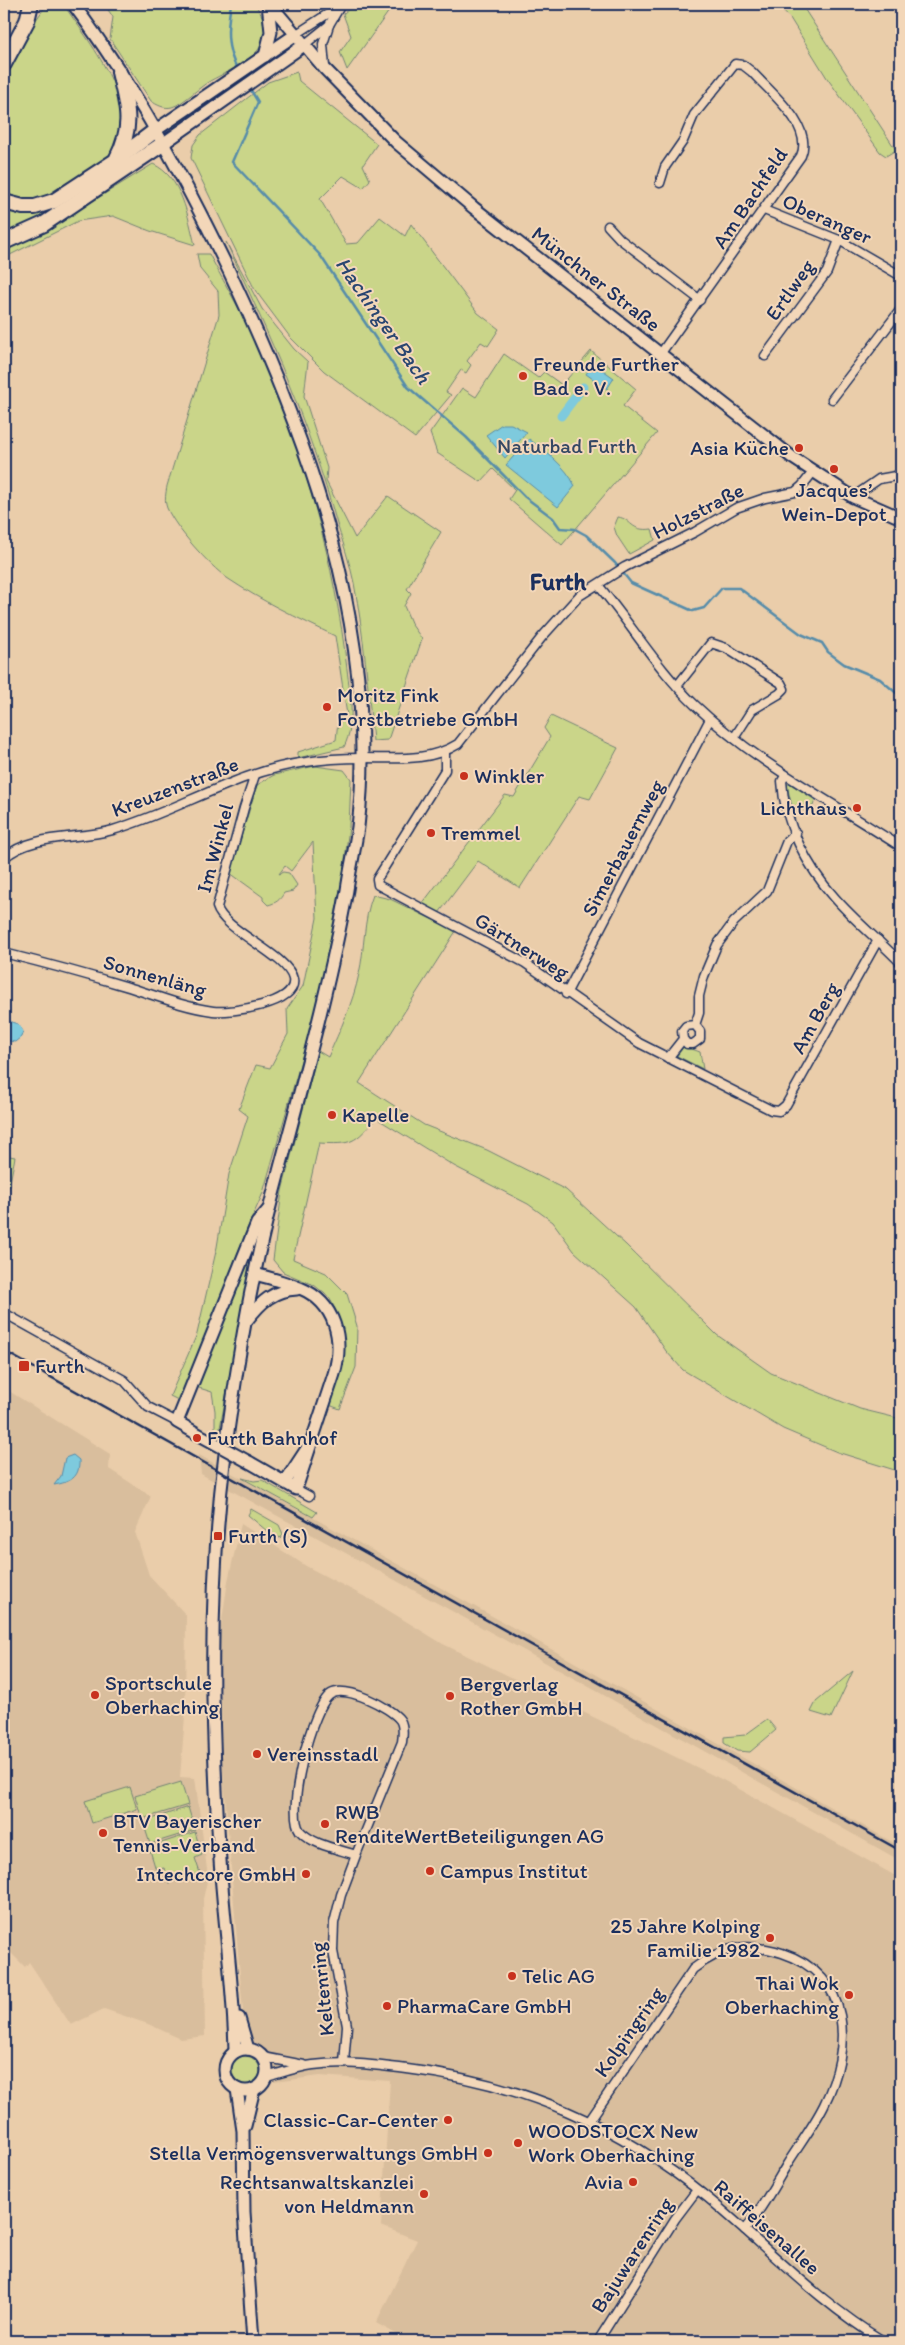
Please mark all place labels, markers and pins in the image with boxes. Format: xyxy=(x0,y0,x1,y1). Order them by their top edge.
place label: Freunde Further Bad e. V. xyxy=(533,351,679,400)
marker: Freunde Further Bad e. V. xyxy=(517,370,529,382)
place label: Asia Küche xyxy=(690,435,789,460)
marker: Asia Küche xyxy=(793,442,805,454)
marker: Jacques’ Wein-Depot xyxy=(828,463,840,475)
place label: Jacques’ Wein-Depot xyxy=(781,477,887,526)
place label: Moritz Fink Forstbetriebe GmbH xyxy=(337,682,518,731)
marker: Moritz Fink Forstbetriebe GmbH xyxy=(321,701,333,713)
place label: Winkler xyxy=(474,763,545,788)
marker: Winkler xyxy=(458,770,470,782)
place label: Lichthaus xyxy=(760,795,847,820)
marker: Lichthaus xyxy=(851,802,863,814)
place label: Tremmel xyxy=(441,820,520,845)
marker: Tremmel xyxy=(425,827,437,839)
place label: Kapelle xyxy=(342,1102,409,1127)
marker: Kapelle xyxy=(326,1109,338,1121)
place label: Furth xyxy=(35,1353,85,1378)
marker: Furth xyxy=(17,1359,31,1373)
place label: Furth Bahnhof xyxy=(207,1425,337,1450)
marker: Furth Bahnhof xyxy=(191,1432,203,1444)
place label: Furth (S) xyxy=(228,1523,308,1548)
marker: Furth (S) xyxy=(212,1530,224,1542)
place label: Sportschule Oberhaching xyxy=(105,1670,219,1719)
place label: Bergverlag Rother GmbH xyxy=(460,1671,582,1720)
marker: Sportschule Oberhaching xyxy=(89,1689,101,1701)
marker: Bergverlag Rother GmbH xyxy=(444,1690,456,1702)
place label: Vereinsstadl xyxy=(267,1741,378,1766)
marker: Vereinsstadl xyxy=(251,1748,263,1760)
place label: RWB RenditeWertBeteiligungen AG xyxy=(335,1799,604,1848)
place label: BTV Bayerischer Tennis-Verband xyxy=(113,1808,262,1857)
marker: RWB RenditeWertBeteiligungen AG xyxy=(319,1818,331,1830)
marker: BTV Bayerischer Tennis-Verband xyxy=(97,1827,109,1839)
place label: Campus Institut xyxy=(440,1858,588,1883)
place label: Intechcore GmbH xyxy=(136,1861,296,1886)
marker: Campus Institut xyxy=(424,1865,436,1877)
marker: Intechcore GmbH xyxy=(300,1868,312,1880)
place label: 25 Jahre Kolping Familie 1982 xyxy=(610,1913,760,1962)
marker: 25 Jahre Kolping Familie 1982 xyxy=(764,1932,776,1944)
place label: Telic AG xyxy=(522,1963,595,1988)
marker: Telic AG xyxy=(506,1970,518,1982)
place label: Thai Wok Oberhaching xyxy=(725,1970,839,2019)
marker: Thai Wok Oberhaching xyxy=(843,1989,855,2001)
place label: PharmaCare GmbH xyxy=(397,1993,572,2018)
marker: PharmaCare GmbH xyxy=(381,2000,393,2012)
place label: Classic-Car-Center xyxy=(263,2107,438,2132)
marker: Classic-Car-Center xyxy=(442,2114,454,2126)
place label: WOODSTOCX New Work Oberhaching xyxy=(528,2118,698,2167)
marker: WOODSTOCX New Work Oberhaching xyxy=(512,2137,524,2149)
place label: Stella Vermögensverwaltungs GmbH xyxy=(149,2140,478,2165)
marker: Stella Vermögensverwaltungs GmbH xyxy=(482,2147,494,2159)
place label: Rechtsanwaltskanzlei von Heldmann xyxy=(220,2169,414,2218)
place label: Avia xyxy=(584,2169,623,2194)
marker: Avia xyxy=(627,2176,639,2188)
marker: Rechtsanwaltskanzlei von Heldmann xyxy=(418,2188,430,2200)

